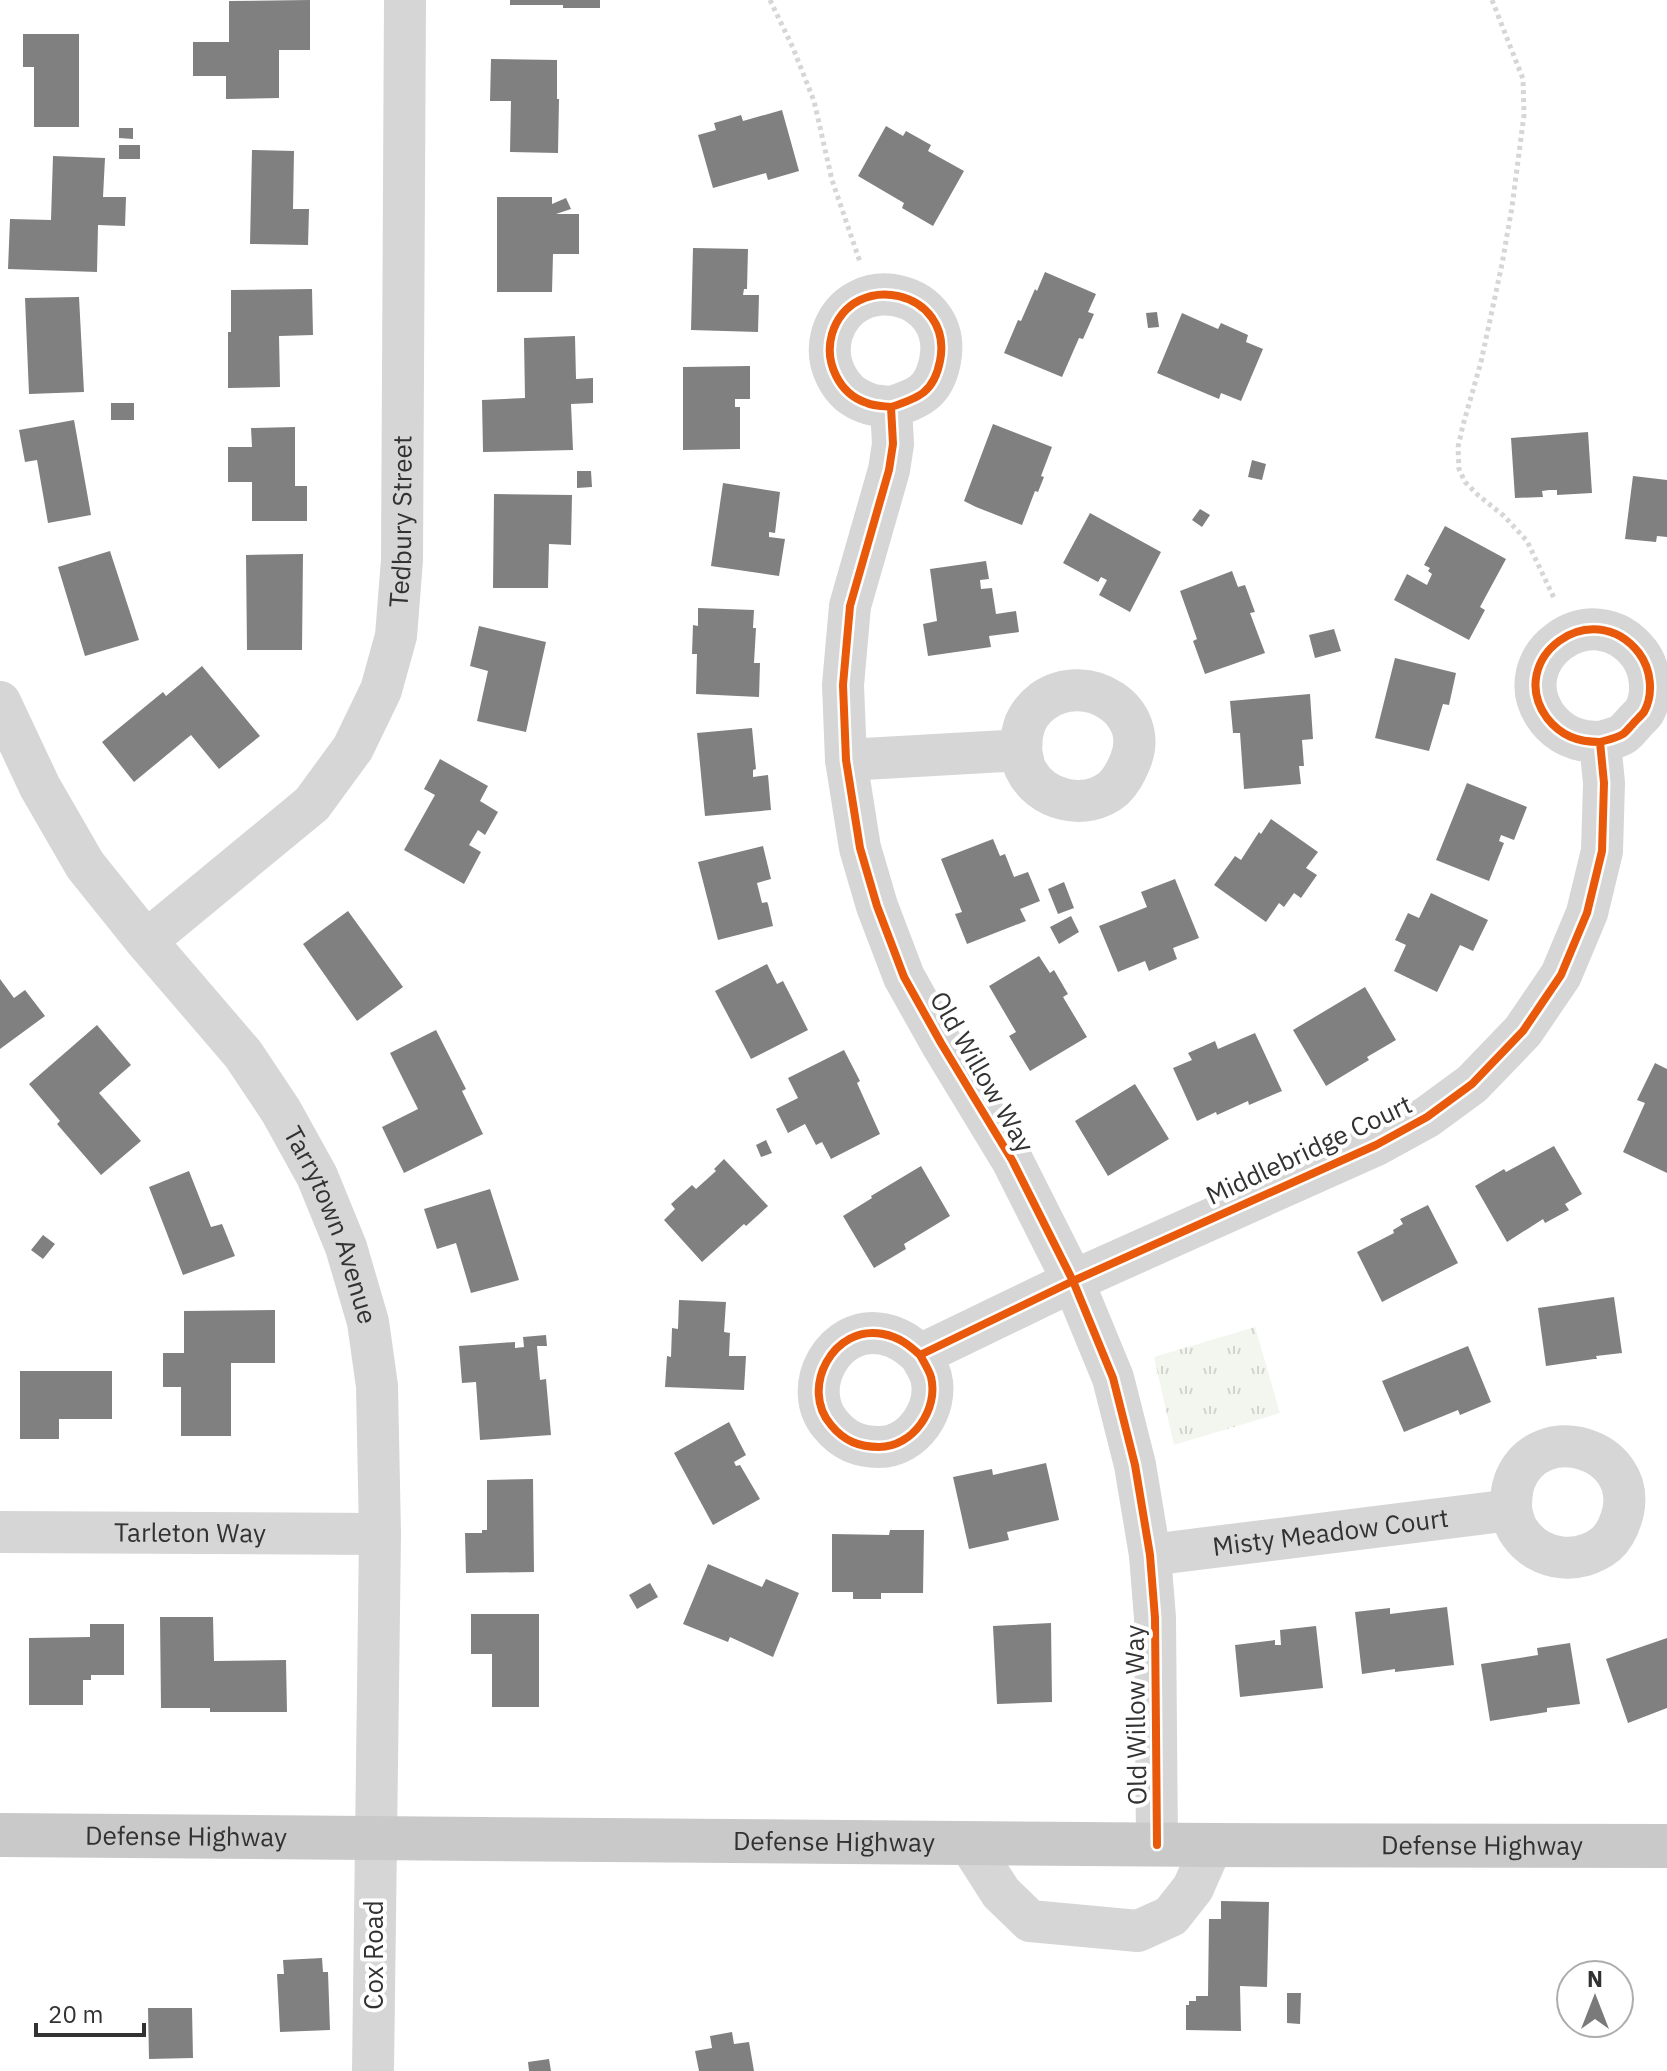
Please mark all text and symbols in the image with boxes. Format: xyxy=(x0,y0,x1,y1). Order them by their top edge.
street label: Tedbury Street xyxy=(380,435,419,609)
street label: Old Willow Way xyxy=(923,985,1043,1158)
street label: Middlebridge Court xyxy=(1200,1086,1417,1212)
street label: Tarrytown Avenue xyxy=(277,1120,386,1328)
street label: Misty Meadow Court xyxy=(1210,1500,1450,1563)
street label: Tarleton Way xyxy=(114,1515,266,1549)
street label: Old Willow Way xyxy=(1116,1624,1154,1806)
street label: Defense Highway xyxy=(85,1818,287,1853)
street label: Defense Highway xyxy=(733,1823,935,1859)
street label: Defense Highway xyxy=(1381,1827,1583,1862)
street label: Cox Road xyxy=(356,1900,390,2010)
north arrow xyxy=(1555,1959,1635,2039)
text: N xyxy=(1587,1964,1603,1993)
scale bar xyxy=(36,1987,144,2037)
text: 20 m xyxy=(48,1998,103,2030)

